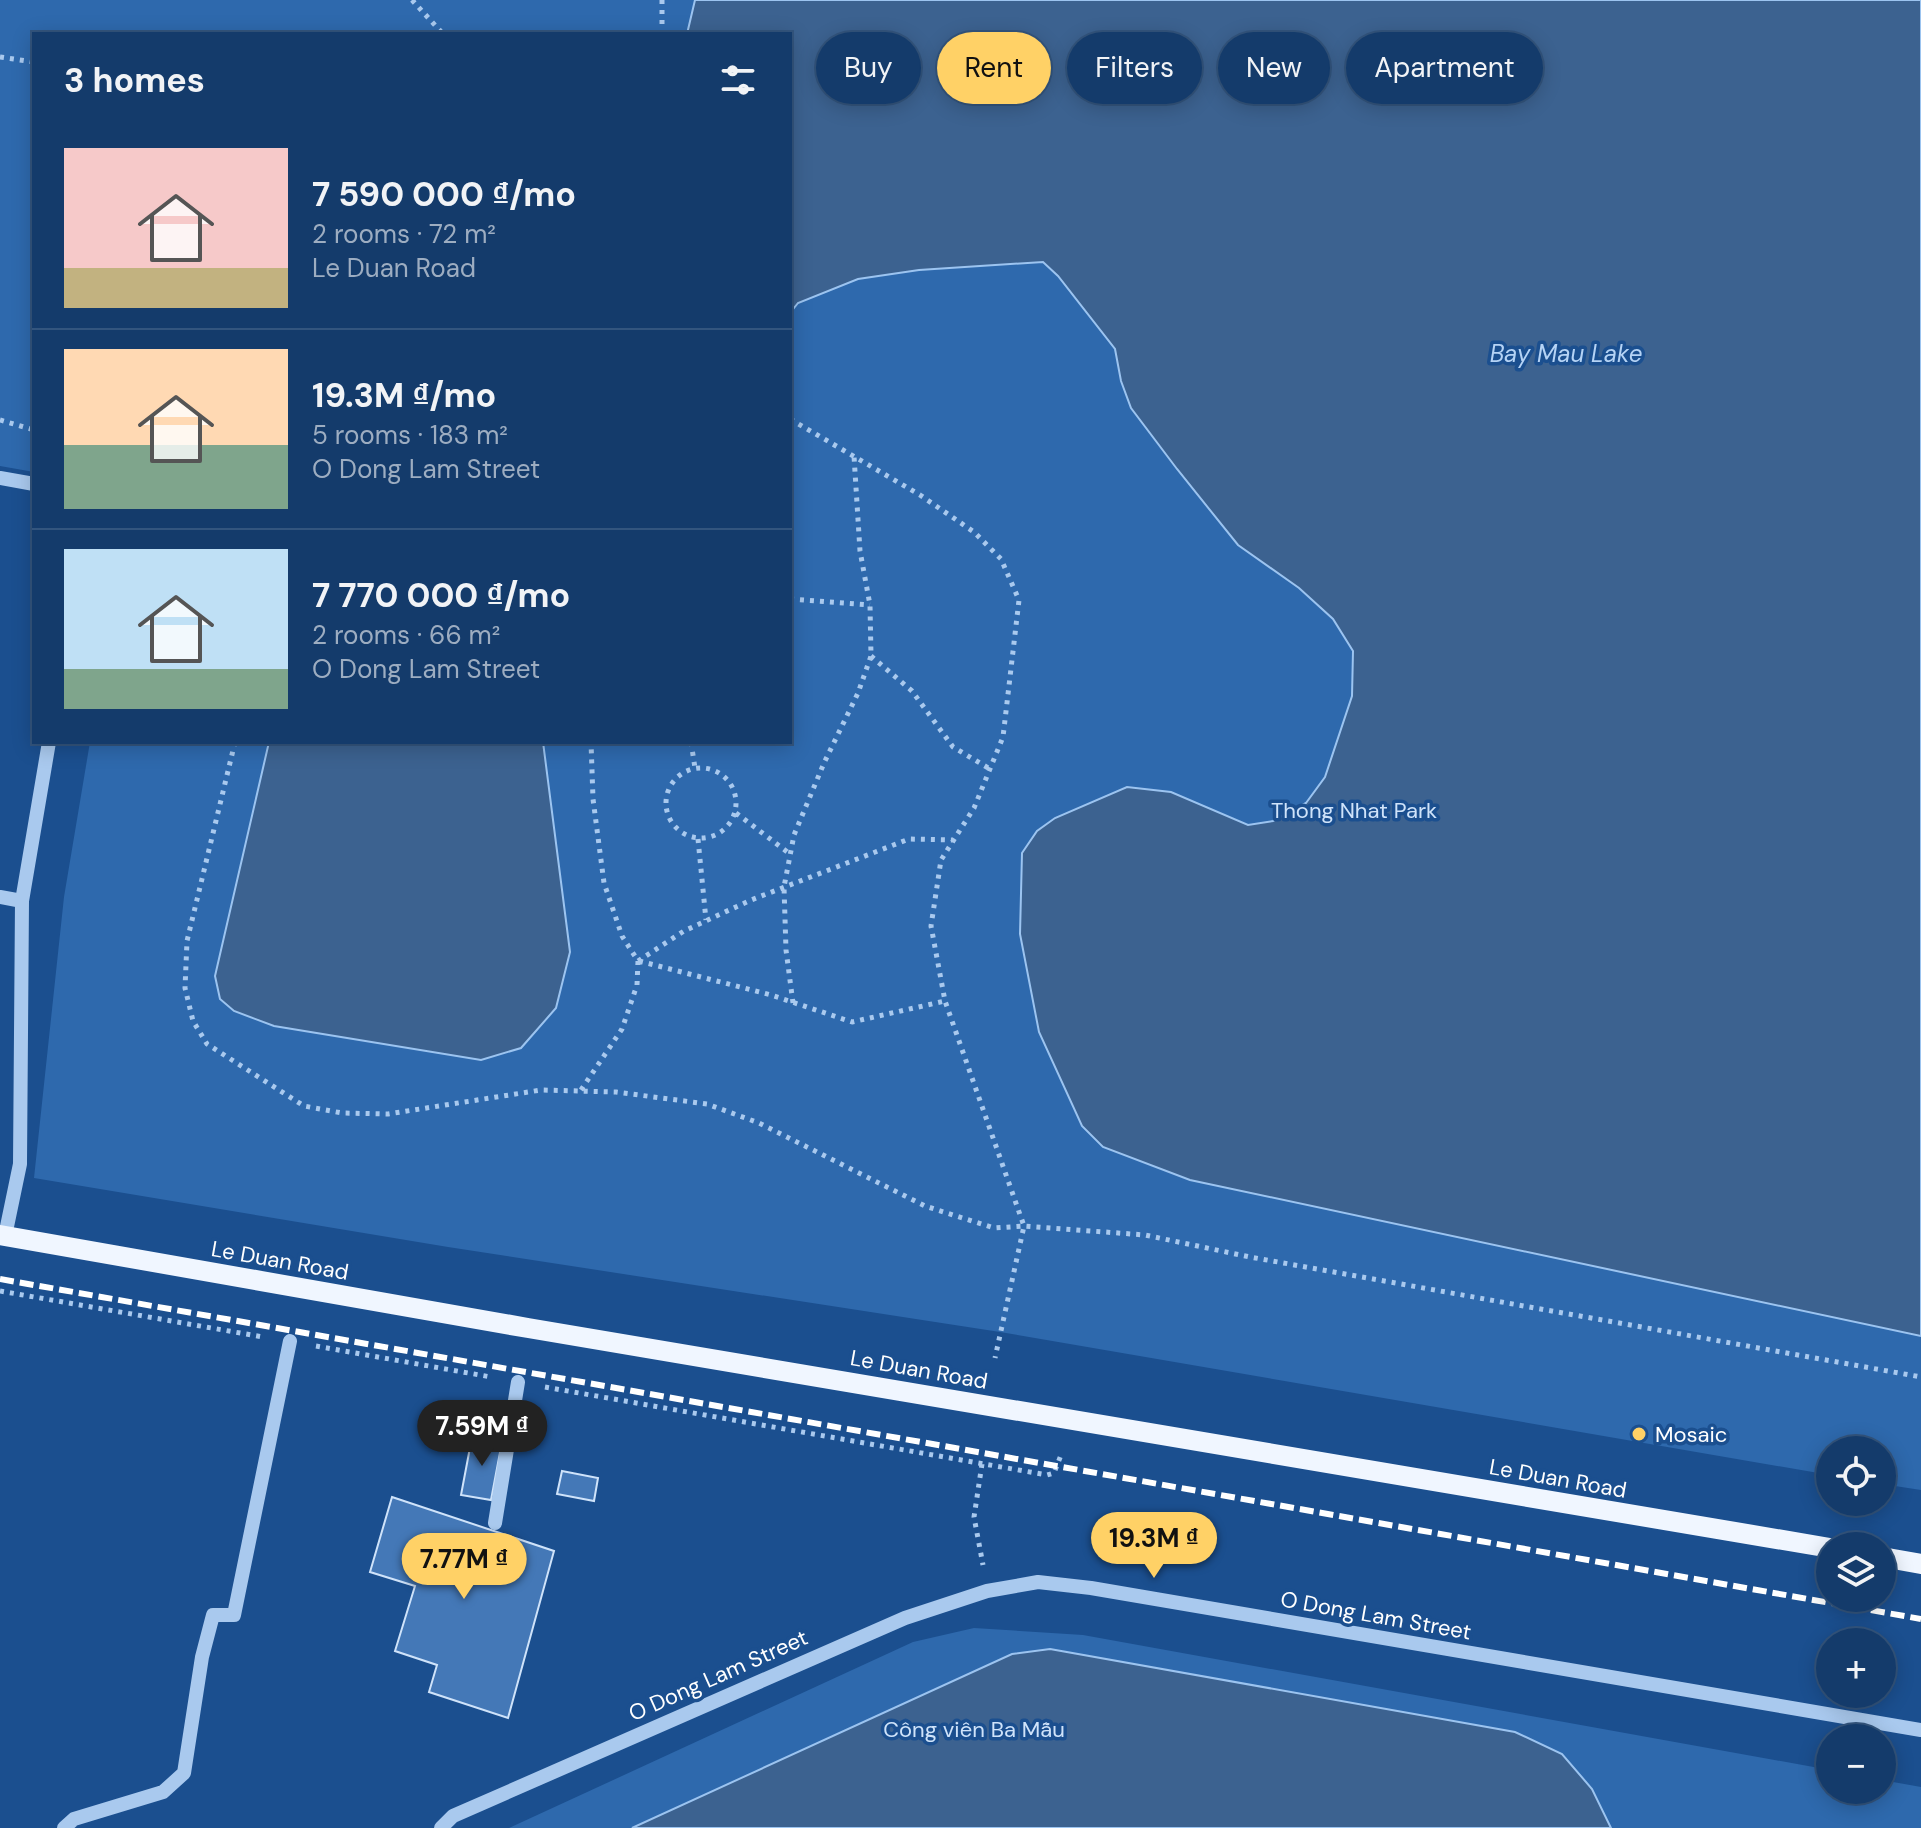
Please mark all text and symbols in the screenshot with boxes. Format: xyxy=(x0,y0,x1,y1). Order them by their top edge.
chip: Buy xyxy=(816,32,921,104)
chip: Rent xyxy=(937,32,1051,104)
chip: Filters xyxy=(1067,32,1202,104)
chip: New xyxy=(1218,32,1330,104)
chip: Apartment xyxy=(1346,32,1543,104)
text: 3 homes xyxy=(64,58,205,103)
icon: filters xyxy=(716,58,760,102)
text: 7 590 000 ₫/mo xyxy=(312,172,576,217)
icon: home xyxy=(128,180,224,276)
text: 2 rooms · 72 m² xyxy=(312,217,496,251)
text: Le Duan Road xyxy=(312,251,476,285)
water label: Bay Mau Lake xyxy=(1490,338,1642,369)
text: 19.3M ₫/mo xyxy=(312,373,496,418)
icon: home xyxy=(128,381,224,477)
text: 5 rooms · 183 m² xyxy=(312,418,508,452)
text: O Dong Lam Street xyxy=(312,452,540,486)
text: 7 770 000 ₫/mo xyxy=(312,573,570,618)
icon: home xyxy=(128,581,224,677)
text: 2 rooms · 66 m² xyxy=(312,618,500,652)
text: O Dong Lam Street xyxy=(312,652,540,686)
park label: Thong Nhat Park xyxy=(1271,796,1437,825)
street label: Le Duan Road xyxy=(209,1234,351,1287)
street label: Le Duan Road xyxy=(848,1343,990,1396)
pin: 7.59M ₫ xyxy=(408,1400,556,1468)
text: 7.59M ₫ xyxy=(435,1409,529,1443)
place label: Mosaic xyxy=(1655,1420,1727,1449)
marker: Mosaic xyxy=(1630,1425,1648,1443)
map controls xyxy=(1816,1436,1896,1804)
button: locate xyxy=(1816,1436,1896,1516)
street label: Le Duan Road xyxy=(1487,1452,1629,1505)
pin: 19.3M ₫ xyxy=(1080,1512,1228,1580)
text: 19.3M ₫ xyxy=(1109,1521,1199,1555)
button: layers xyxy=(1816,1532,1896,1612)
pin: 7.77M ₫ xyxy=(390,1533,538,1601)
text: 7.77M ₫ xyxy=(420,1542,508,1576)
street label: O Dong Lam Street xyxy=(1278,1584,1474,1647)
street label: O Dong Lam Street xyxy=(624,1623,812,1728)
button: + xyxy=(1816,1628,1896,1708)
park label: Công viên Ba Mẫu xyxy=(883,1715,1065,1744)
button: − xyxy=(1816,1724,1896,1804)

